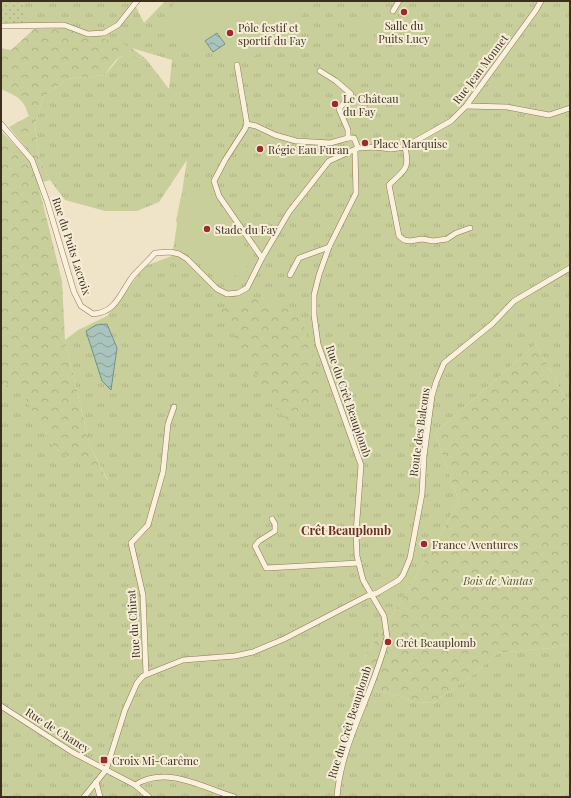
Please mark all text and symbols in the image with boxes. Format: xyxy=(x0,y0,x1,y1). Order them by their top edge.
marker: Salle du Puits Lucy xyxy=(399,7,409,17)
place label: Salle du Puits Lucy xyxy=(378,18,430,46)
place label: Pôle festif et sportif du Fay xyxy=(238,20,307,48)
marker: Pôle festif et sportif du Fay xyxy=(225,28,235,38)
street label: Rue Jean Monnet xyxy=(449,31,511,107)
place label: Le Château du Fay xyxy=(343,91,399,119)
marker: Le Château du Fay xyxy=(330,99,340,109)
place label: Place Marquise xyxy=(373,136,448,151)
marker: Place Marquise xyxy=(360,138,370,148)
place label: Régie Eau Furan xyxy=(268,142,349,157)
marker: Régie Eau Furan xyxy=(255,144,265,154)
street label: Rue du Puits Lacroix xyxy=(49,195,95,297)
place label: Stade du Fay xyxy=(215,222,278,237)
marker: Stade du Fay xyxy=(202,224,212,234)
street label: Rue du Crêt Beauplomb xyxy=(323,343,375,459)
street label: Route des Balcons xyxy=(405,387,433,477)
district label: Crêt Beauplomb xyxy=(301,522,391,538)
place label: France Aventures xyxy=(432,537,518,552)
marker: France Aventures xyxy=(419,539,429,549)
park label: Bois de Nantas xyxy=(462,573,534,588)
street label: Rue du Chirat xyxy=(123,589,143,659)
place label: Crêt Beauplomb xyxy=(396,635,476,650)
marker: Crêt Beauplomb xyxy=(383,637,393,647)
street label: Rue du Crêt Beauplomb xyxy=(324,664,374,780)
street label: Rue de Chaney xyxy=(23,704,94,756)
place label: Croix Mi-Carême xyxy=(112,753,199,768)
marker: Croix Mi-Carême xyxy=(99,755,109,765)

